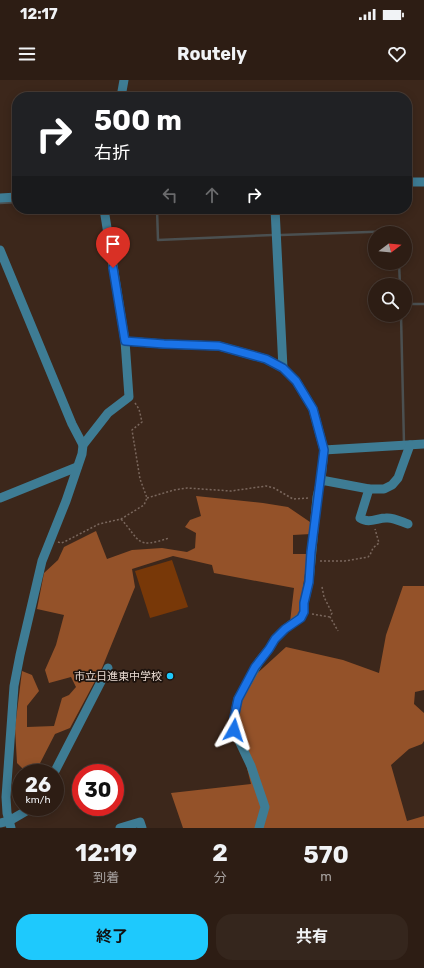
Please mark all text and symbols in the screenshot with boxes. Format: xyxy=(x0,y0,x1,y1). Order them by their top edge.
text: 12:17 xyxy=(20,5,58,23)
icon: menu xyxy=(16,43,38,65)
text: Routely xyxy=(177,43,247,65)
icon: heart xyxy=(386,43,408,65)
text: 500 m xyxy=(94,104,182,137)
icon: right xyxy=(28,108,80,160)
text: 右折 xyxy=(94,142,130,164)
icon: left xyxy=(159,184,181,206)
icon: ahead xyxy=(201,184,223,206)
icon: right xyxy=(243,184,265,206)
north arrow xyxy=(368,226,412,270)
map controls xyxy=(368,226,412,322)
pin xyxy=(96,227,130,268)
icon: arrive xyxy=(102,233,124,255)
button: search xyxy=(368,278,412,322)
place label: 市立日進東中学校 xyxy=(74,670,162,683)
marker: 市立日進東中学校 xyxy=(165,671,175,681)
position arrow xyxy=(213,709,255,751)
speed limit sign: 30 xyxy=(72,764,124,816)
text: 26 xyxy=(25,773,51,797)
text: km/h xyxy=(26,794,50,806)
text: 12:19 xyxy=(75,839,137,867)
text: 2 xyxy=(212,839,228,867)
text: 570 xyxy=(303,841,349,869)
text: m xyxy=(320,869,332,884)
text: 到着 xyxy=(93,870,119,885)
text: 分 xyxy=(214,870,227,885)
button: 終了 xyxy=(16,914,208,960)
button: 共有 xyxy=(216,914,408,960)

